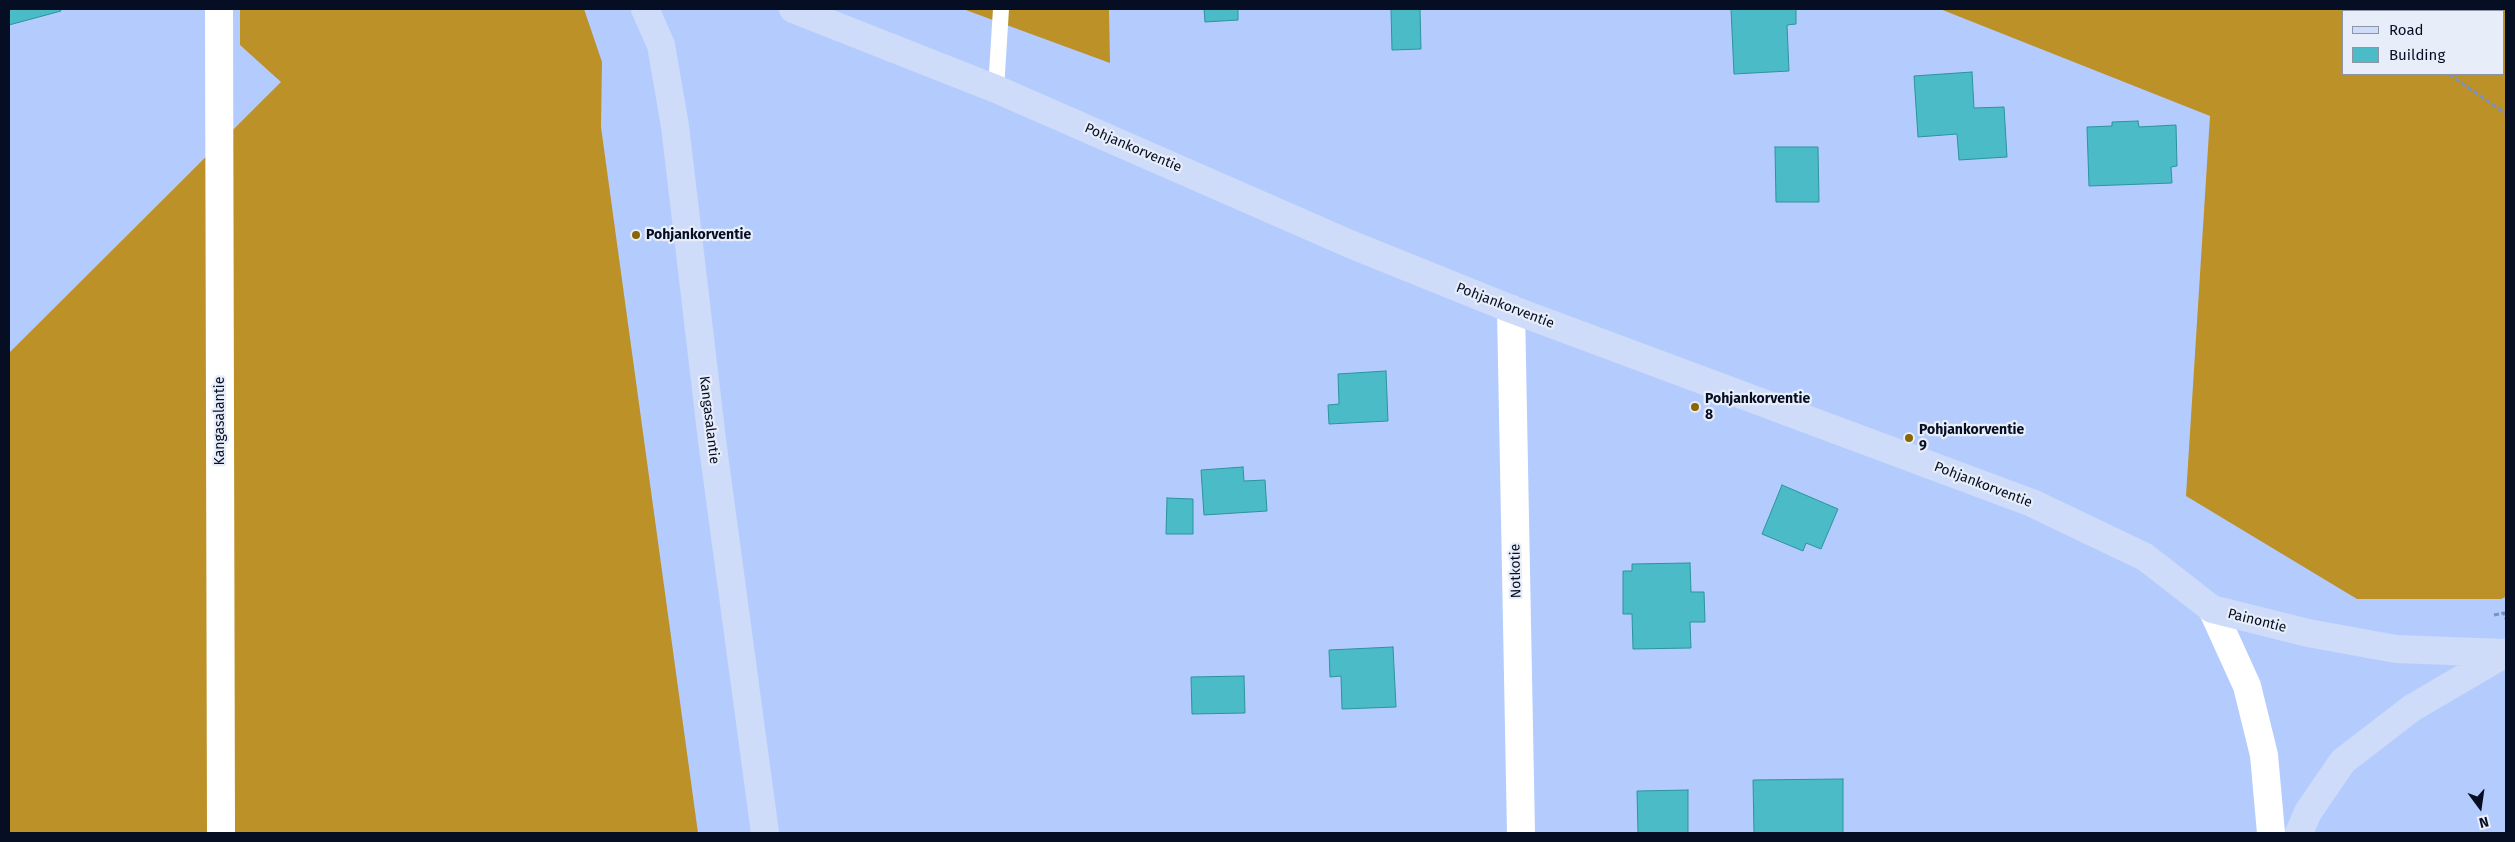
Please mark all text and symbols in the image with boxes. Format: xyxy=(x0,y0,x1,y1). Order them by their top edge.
legend xyxy=(2342,10,2505,75)
text: Road xyxy=(2389,21,2424,39)
text: Building xyxy=(2389,46,2445,64)
street label: Pohjankorventie xyxy=(1082,120,1184,176)
place label: Pohjankorventie xyxy=(646,227,751,243)
marker: Pohjankorventie xyxy=(630,229,642,241)
street label: Pohjankorventie xyxy=(1454,280,1556,332)
street label: Kangasalantie xyxy=(695,375,723,465)
street label: Kangasalantie xyxy=(212,377,228,465)
place label: Pohjankorventie 8 xyxy=(1705,391,1810,424)
marker: Pohjankorventie 8 xyxy=(1689,401,1701,413)
place label: Pohjankorventie 9 xyxy=(1919,422,2024,454)
marker: Pohjankorventie 9 xyxy=(1903,432,1915,444)
street label: Pohjankorventie xyxy=(1932,459,2034,511)
street label: Notkotie xyxy=(1507,544,1525,598)
street label: Painontie xyxy=(2226,606,2288,636)
north arrow xyxy=(2455,782,2505,832)
text: N xyxy=(2477,813,2490,831)

